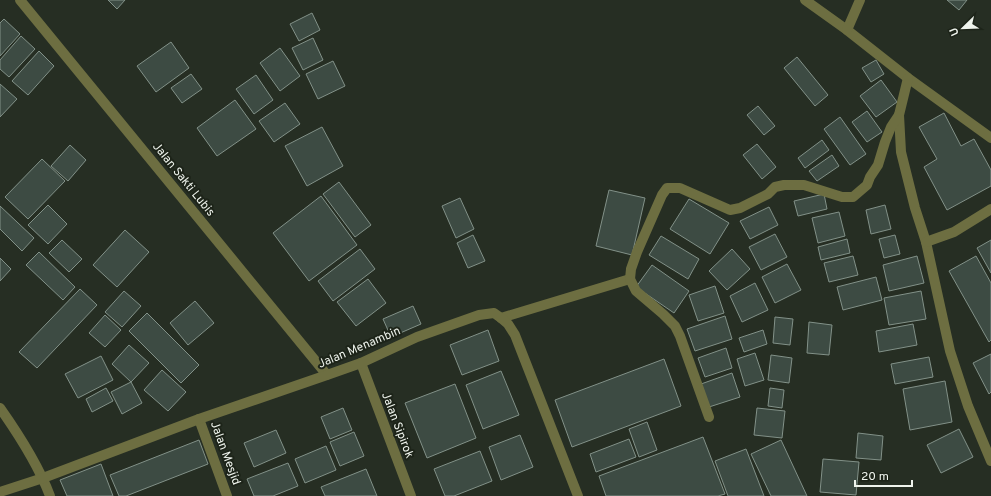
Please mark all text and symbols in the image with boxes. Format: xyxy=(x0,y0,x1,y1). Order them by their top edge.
north arrow xyxy=(943,8,983,48)
text: U xyxy=(947,25,963,38)
street label: Jalan Sakti Lubis xyxy=(148,139,218,220)
street label: Jalan Menambin xyxy=(316,323,403,373)
street label: Jalan Sipirok xyxy=(377,390,417,461)
street label: Jalan Mesjid xyxy=(206,419,244,487)
scale bar xyxy=(855,462,912,488)
text: 20 m xyxy=(861,469,889,485)

